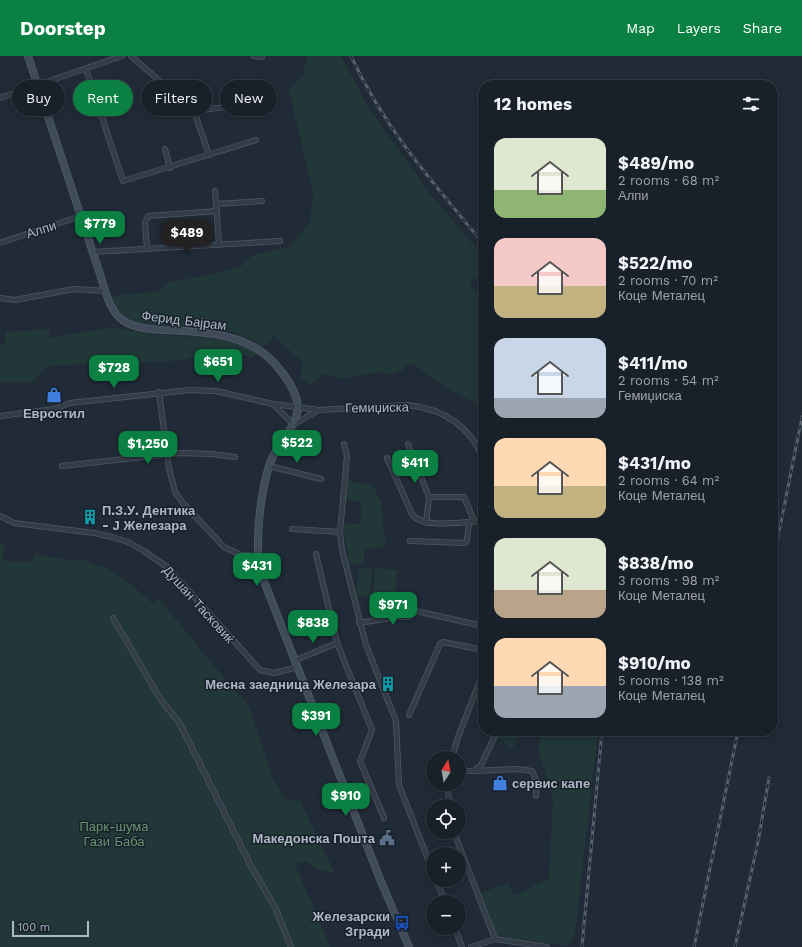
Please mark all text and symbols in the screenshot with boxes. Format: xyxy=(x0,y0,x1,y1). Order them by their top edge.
text: Doorstep xyxy=(20,17,106,40)
text: Map xyxy=(626,20,655,36)
text: Layers xyxy=(677,20,721,36)
text: Share xyxy=(743,20,782,36)
chip: Buy xyxy=(12,80,65,116)
chip: Rent xyxy=(73,80,133,116)
chip: Filters xyxy=(141,80,212,116)
chip: New xyxy=(220,80,277,116)
icon: filters xyxy=(740,93,762,115)
text: 12 homes xyxy=(494,94,572,114)
text: $489/mo xyxy=(618,153,694,173)
icon: home xyxy=(526,154,574,202)
text: 2 rooms · 68 m² xyxy=(618,173,719,188)
text: Алпи xyxy=(618,188,649,203)
pin: $779 xyxy=(76,211,124,245)
text: $779 xyxy=(84,216,116,231)
street label: Алпи xyxy=(24,218,58,241)
pin: $489 xyxy=(163,220,211,254)
text: $489 xyxy=(171,225,203,240)
text: $522/mo xyxy=(618,253,693,273)
icon: home xyxy=(526,254,574,302)
text: 2 rooms · 70 m² xyxy=(618,273,718,288)
text: Коце Металец xyxy=(618,288,705,303)
street label: Ферид Бајрам xyxy=(141,308,227,333)
pin: $651 xyxy=(194,349,242,383)
text: $411/mo xyxy=(618,353,688,373)
text: $651 xyxy=(203,354,233,369)
icon: home xyxy=(526,354,574,402)
pin: $728 xyxy=(90,355,138,389)
text: $728 xyxy=(98,360,130,375)
text: 2 rooms · 54 m² xyxy=(618,373,719,388)
shop icon: Евростил xyxy=(45,386,63,404)
text: Гемиџиска xyxy=(618,388,682,403)
street label: Гемиџиска xyxy=(345,399,410,416)
place label: Евростил xyxy=(23,406,85,421)
pin: $522 xyxy=(273,430,321,464)
pin: $1,250 xyxy=(115,431,181,465)
text: $522 xyxy=(281,435,313,450)
text: $1,250 xyxy=(127,436,169,451)
pin: $411 xyxy=(391,450,439,484)
text: $431/mo xyxy=(618,453,691,473)
icon: home xyxy=(526,454,574,502)
text: $411 xyxy=(401,455,429,470)
text: 2 rooms · 64 m² xyxy=(618,473,719,488)
text: Коце Металец xyxy=(618,488,705,503)
place label: П.З.У. Дентика - Ј Железара xyxy=(102,503,196,533)
building icon: П.З.У. Дентика - Ј Железара xyxy=(81,508,99,526)
pin: $431 xyxy=(233,553,281,587)
text: $838/mo xyxy=(618,553,694,573)
icon: home xyxy=(526,554,574,602)
text: $431 xyxy=(242,558,272,573)
street label: Душан Тасковиќ xyxy=(160,563,237,646)
text: 3 rooms · 98 m² xyxy=(618,573,719,588)
text: Коце Металец xyxy=(618,588,705,603)
pin: $971 xyxy=(369,592,417,626)
text: $971 xyxy=(378,597,408,612)
pin: $838 xyxy=(289,610,337,644)
text: $838 xyxy=(297,615,329,630)
text: $910/mo xyxy=(618,653,691,673)
icon: home xyxy=(526,654,574,702)
text: 5 rooms · 138 m² xyxy=(618,673,724,688)
building icon: Месна заедница Железара xyxy=(379,675,397,693)
place label: Месна заедница Железара xyxy=(205,677,377,692)
text: Коце Металец xyxy=(618,688,705,703)
pin: $391 xyxy=(292,703,340,737)
text: $391 xyxy=(301,708,331,723)
north arrow xyxy=(426,751,466,791)
map controls xyxy=(426,751,466,935)
shop icon: сервис капе xyxy=(491,774,509,792)
place label: сервис капе xyxy=(512,776,590,791)
pin: $910 xyxy=(322,783,370,817)
text: $910 xyxy=(331,788,361,803)
button: locate xyxy=(426,799,466,839)
park label: Парк-шума Гази Баба xyxy=(79,819,149,849)
public building icon: Македонска Пошта xyxy=(378,829,396,847)
place label: Македонска Пошта xyxy=(253,831,376,846)
button: + xyxy=(426,847,466,887)
button: − xyxy=(426,895,466,935)
place label: Железарски Згради xyxy=(312,909,390,939)
bus stop icon: Железарски Згради xyxy=(393,914,411,932)
scale bar xyxy=(12,919,89,938)
text: 100 m xyxy=(18,921,50,934)

